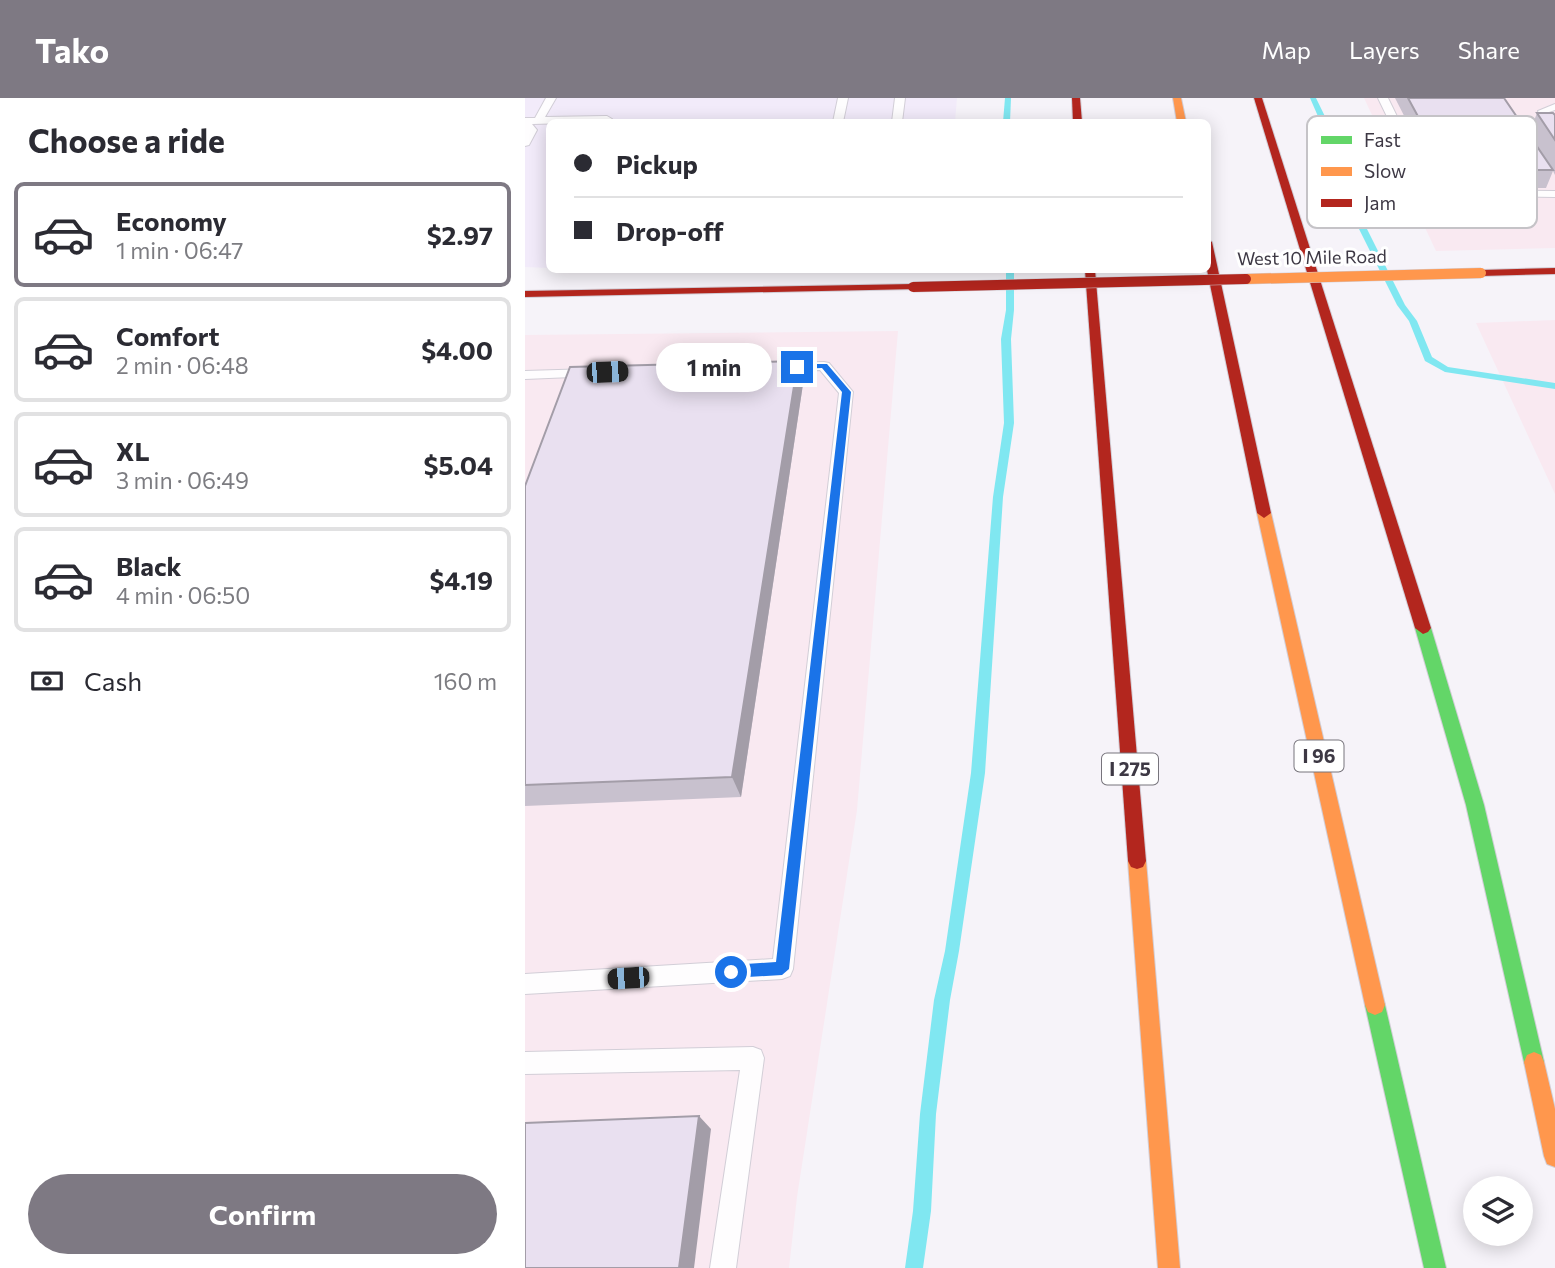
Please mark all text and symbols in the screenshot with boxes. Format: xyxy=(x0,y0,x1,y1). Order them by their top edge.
text: Tako xyxy=(35,29,109,70)
text: Map xyxy=(1262,35,1311,64)
text: Layers xyxy=(1349,35,1420,64)
text: Share xyxy=(1458,35,1520,64)
legend xyxy=(1307,116,1537,228)
text: Choose a ride xyxy=(28,120,225,160)
text: Fast xyxy=(1364,128,1401,151)
text: Pickup xyxy=(616,148,698,179)
text: Slow xyxy=(1364,159,1406,182)
text: Jam xyxy=(1364,191,1396,214)
icon: car xyxy=(32,203,95,266)
text: Economy xyxy=(116,205,227,236)
text: Drop-off xyxy=(616,215,723,246)
text: $2.97 xyxy=(427,219,493,250)
text: 1 min · 06:47 xyxy=(116,236,244,264)
street label: West 10 Mile Road xyxy=(1237,245,1387,269)
icon: car xyxy=(32,318,95,381)
text: Comfort xyxy=(116,320,219,351)
text: $4.00 xyxy=(421,334,493,365)
callout: 1 min xyxy=(657,342,772,392)
text: 2 min · 06:48 xyxy=(116,351,249,379)
route end xyxy=(781,351,813,383)
text: 1 min xyxy=(687,353,741,381)
car xyxy=(586,361,629,383)
icon: car xyxy=(32,433,95,496)
text: XL xyxy=(116,435,150,466)
text: $5.04 xyxy=(424,449,493,480)
text: 3 min · 06:49 xyxy=(116,466,249,494)
icon: car xyxy=(32,548,95,611)
text: Black xyxy=(116,550,182,581)
text: $4.19 xyxy=(429,564,493,595)
text: 4 min · 06:50 xyxy=(116,581,250,609)
icon: cash xyxy=(28,662,66,700)
text: Cash xyxy=(84,665,142,696)
text: 160 m xyxy=(434,667,497,695)
road number: I 96 xyxy=(1295,740,1343,772)
road number: I 275 xyxy=(1102,754,1158,784)
route start xyxy=(715,956,747,988)
car xyxy=(607,966,650,990)
button: Confirm xyxy=(28,1174,497,1254)
map controls xyxy=(1463,1176,1533,1246)
button: layers xyxy=(1463,1176,1533,1246)

